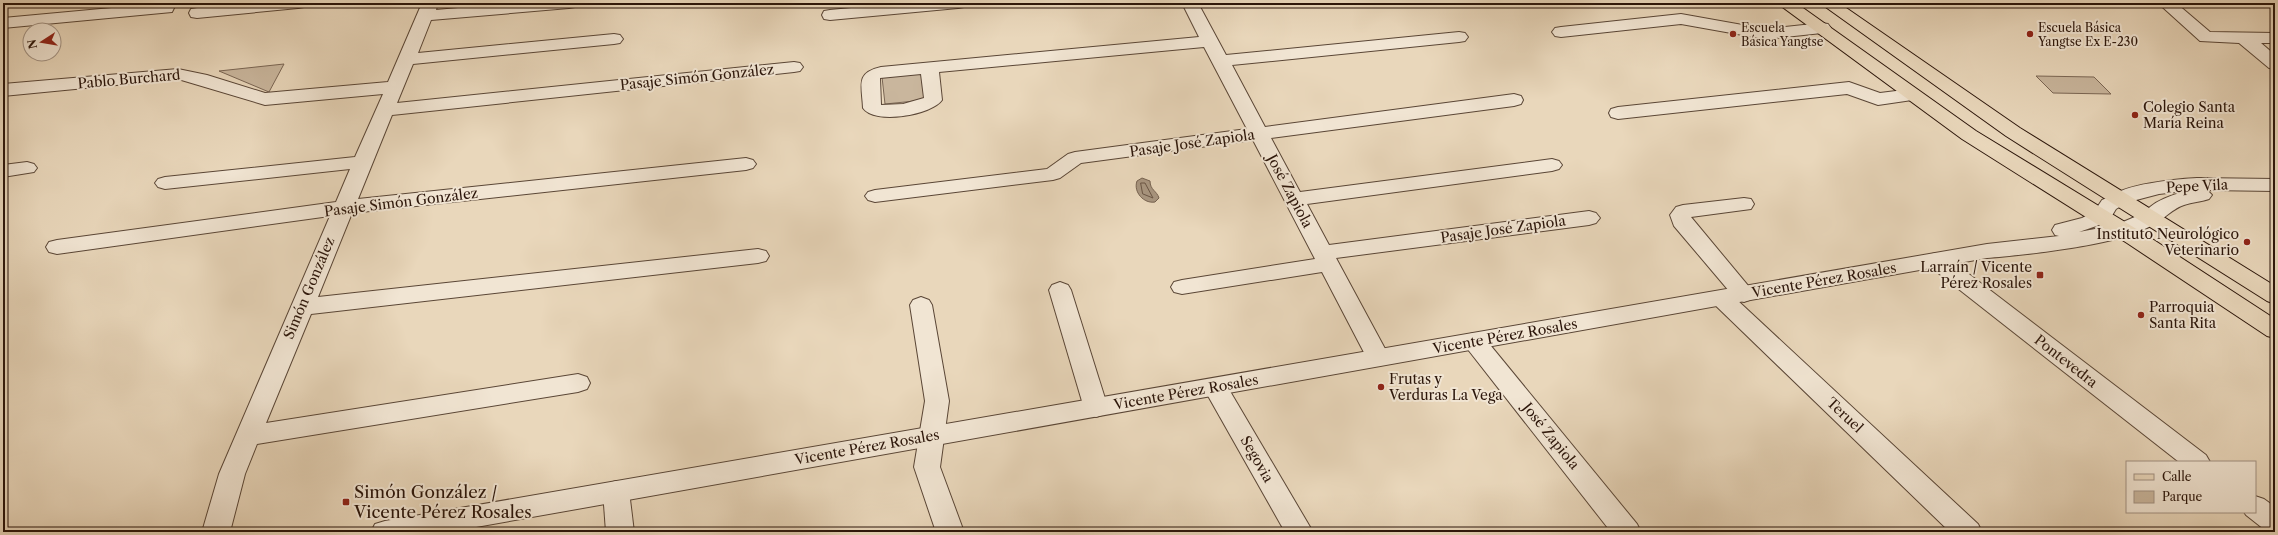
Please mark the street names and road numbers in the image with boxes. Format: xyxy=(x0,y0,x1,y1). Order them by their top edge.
street label: Pasaje Simón González xyxy=(619,60,775,94)
street label: Pablo Burchard xyxy=(77,65,182,92)
street label: Pasaje José Zapiola xyxy=(1128,125,1256,161)
street label: José Zapiola xyxy=(1262,149,1317,231)
street label: Pepe Vila xyxy=(2165,175,2229,197)
street label: Pasaje Simón González xyxy=(323,184,479,220)
street label: Pasaje José Zapiola xyxy=(1439,211,1567,247)
street label: Simón González xyxy=(279,234,339,342)
street label: Vicente Pérez Rosales xyxy=(1749,258,1898,302)
street label: Vicente Pérez Rosales xyxy=(1430,314,1579,358)
street label: Pontevedra xyxy=(2031,331,2102,392)
street label: Vicente Pérez Rosales xyxy=(1111,370,1260,414)
street label: Teruel xyxy=(1823,394,1867,436)
street label: José Zapiola xyxy=(1517,397,1584,474)
street label: Vicente Pérez Rosales xyxy=(792,425,941,469)
street label: Segovia xyxy=(1236,432,1278,486)

